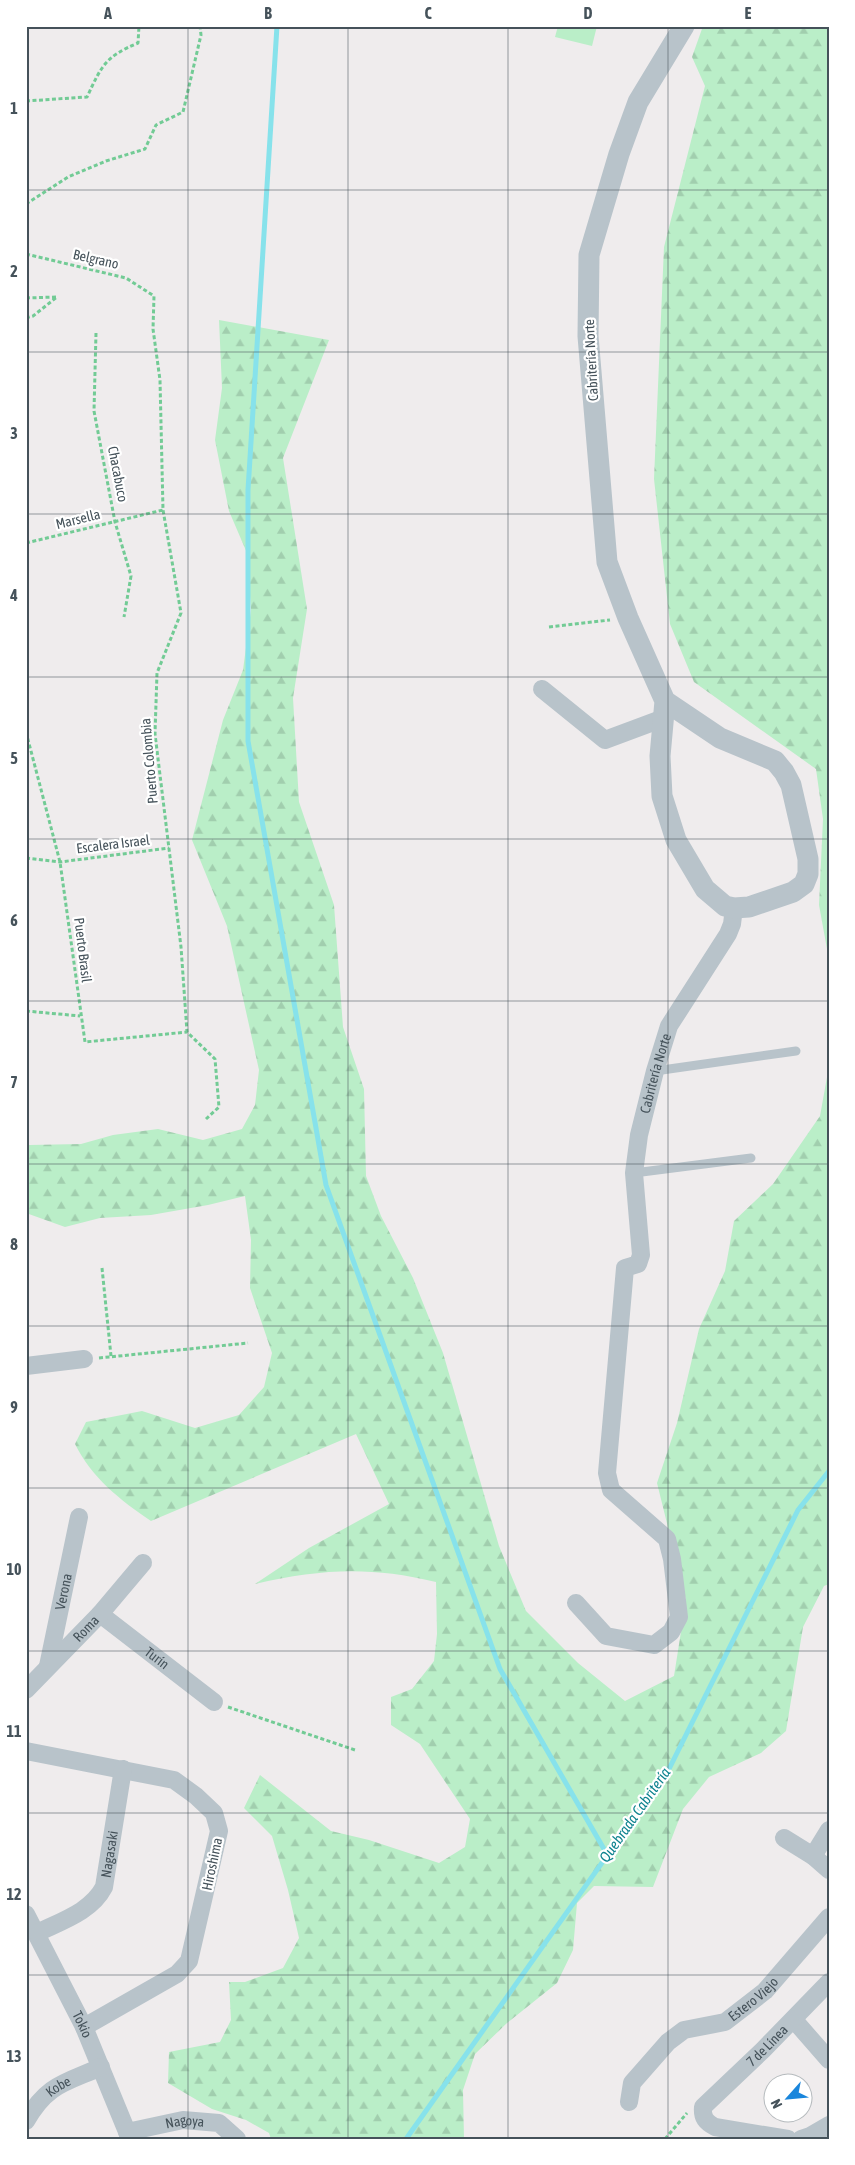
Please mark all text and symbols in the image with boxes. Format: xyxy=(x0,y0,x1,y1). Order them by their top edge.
text: A xyxy=(103,4,112,22)
text: B xyxy=(264,4,272,22)
text: C xyxy=(424,4,432,22)
text: D xyxy=(584,4,593,22)
text: E xyxy=(745,4,752,22)
text: 1 xyxy=(10,99,18,117)
street label: Belgrano xyxy=(72,246,120,272)
text: 2 xyxy=(10,262,18,280)
street label: Cabritería Norte xyxy=(581,319,601,401)
text: 3 xyxy=(10,424,18,442)
street label: Chacabuco xyxy=(105,445,131,503)
street label: Marsella xyxy=(54,506,102,532)
text: 4 xyxy=(9,586,18,604)
street label: Puerto Colombia xyxy=(137,718,161,804)
text: 5 xyxy=(10,749,18,767)
street label: Escalera Israel xyxy=(75,832,151,856)
text: 6 xyxy=(10,911,18,929)
street label: Puerto Brasil xyxy=(71,917,95,984)
street label: Cabritería Norte xyxy=(637,1032,674,1115)
text: 7 xyxy=(10,1073,18,1091)
text: 8 xyxy=(10,1235,18,1253)
text: 9 xyxy=(10,1398,18,1416)
text: 10 xyxy=(6,1560,22,1578)
street label: Verona xyxy=(52,1572,75,1611)
street label: Roma xyxy=(70,1612,102,1645)
street label: Turín xyxy=(142,1644,172,1672)
text: 11 xyxy=(6,1722,22,1740)
water label: Quebrada Cabritería xyxy=(596,1764,674,1865)
street label: Nagasaki xyxy=(98,1830,121,1879)
street label: Hiroshima xyxy=(199,1836,225,1892)
text: 12 xyxy=(6,1885,22,1903)
street label: Estero Viejo xyxy=(725,1974,781,2024)
street label: Tokio xyxy=(69,2008,95,2040)
street label: 7 de Línea xyxy=(743,2021,791,2069)
text: 13 xyxy=(6,2047,22,2065)
north arrow xyxy=(762,2072,812,2122)
street label: Kobe xyxy=(42,2073,73,2100)
text: N xyxy=(767,2097,785,2111)
street label: Nagoya xyxy=(164,2112,205,2132)

